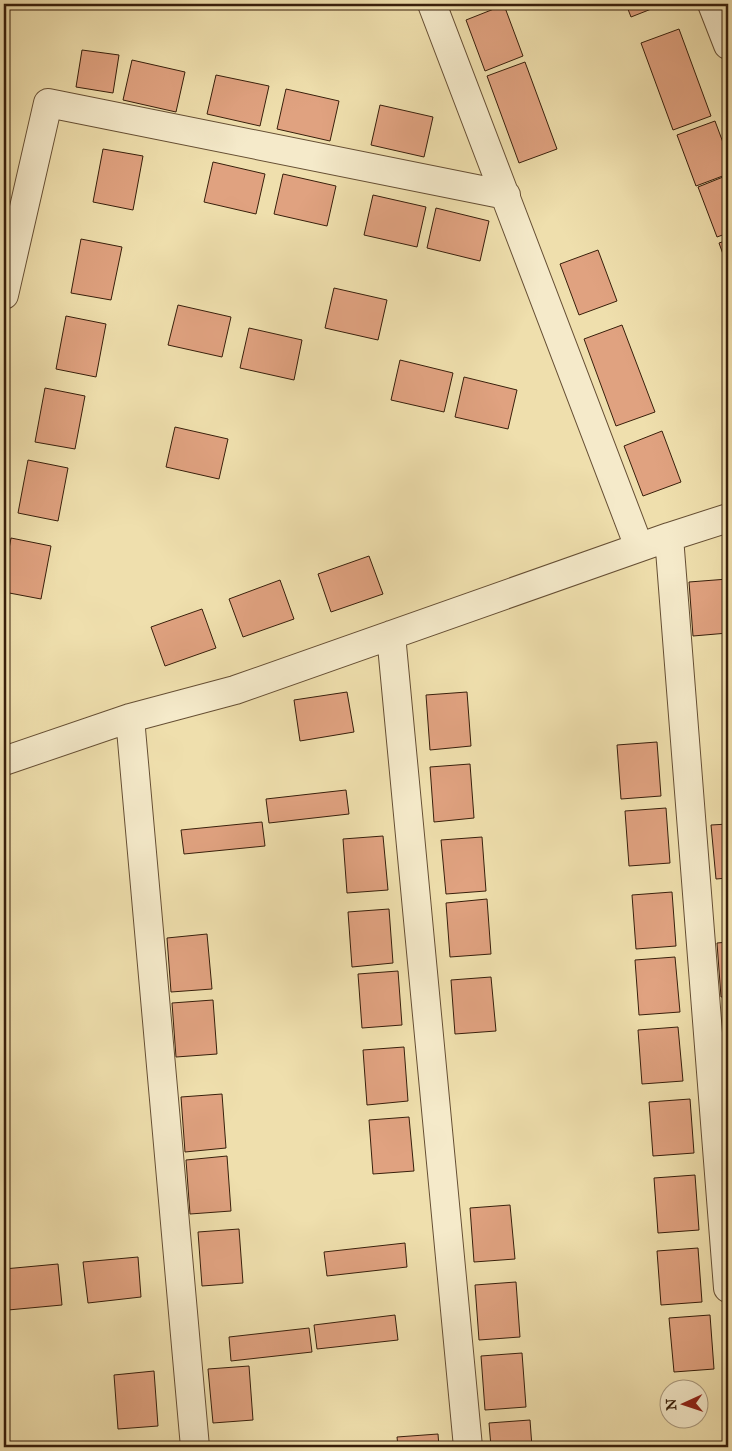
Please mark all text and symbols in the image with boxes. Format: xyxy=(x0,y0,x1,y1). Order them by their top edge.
north arrow xyxy=(660,1378,710,1428)
text: N xyxy=(663,1398,680,1411)

